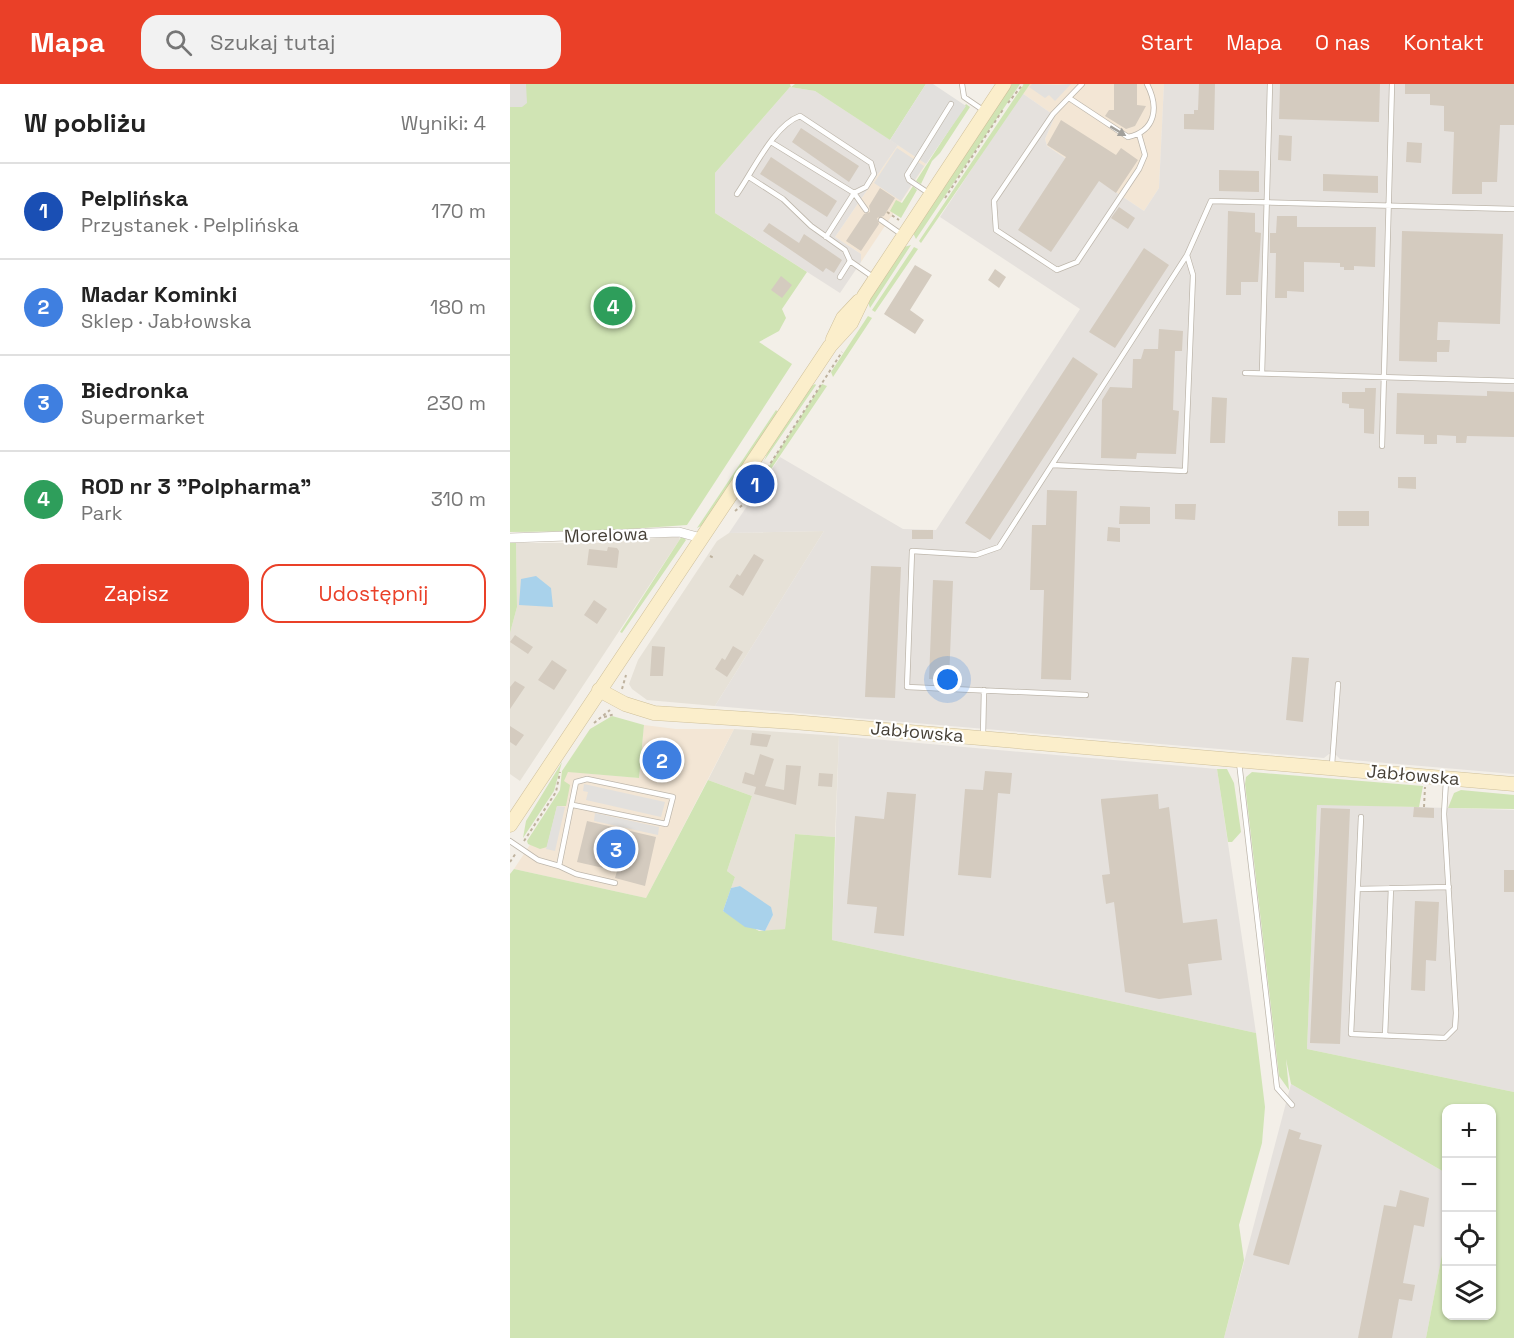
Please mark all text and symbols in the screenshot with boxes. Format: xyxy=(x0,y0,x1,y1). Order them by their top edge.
search box xyxy=(141,15,561,69)
text: Mapa xyxy=(30,24,105,60)
icon: search xyxy=(162,26,195,59)
text: Szukaj tutaj xyxy=(210,28,335,56)
text: Start xyxy=(1141,29,1193,56)
text: Mapa xyxy=(1226,29,1282,56)
text: O nas xyxy=(1315,29,1370,56)
text: Kontakt xyxy=(1403,29,1484,56)
text: W pobliżu xyxy=(24,106,146,140)
text: Wyniki: 4 xyxy=(401,110,486,136)
one-way arrow xyxy=(1110,125,1126,136)
text: Pelplińska xyxy=(81,184,188,212)
text: 1 xyxy=(39,198,48,224)
text: 170 m xyxy=(431,198,486,224)
text: Przystanek · Pelplińska xyxy=(81,212,299,238)
text: Madar Kominki xyxy=(81,280,237,308)
pin: 4 xyxy=(594,284,632,328)
text: 2 xyxy=(38,294,49,320)
text: 180 m xyxy=(430,294,486,320)
text: Sklep · Jabłowska xyxy=(81,308,251,334)
text: Biedronka xyxy=(81,376,188,404)
text: 3 xyxy=(37,390,50,416)
text: 230 m xyxy=(427,390,486,416)
text: Supermarket xyxy=(81,404,205,430)
pin: 1 xyxy=(736,462,774,506)
text: ROD nr 3 "Polpharma" xyxy=(81,472,311,500)
text: 4 xyxy=(37,486,50,512)
text: 310 m xyxy=(431,486,486,512)
text: Park xyxy=(81,500,123,526)
street label: Morelowa xyxy=(564,522,648,547)
button: Zapisz xyxy=(24,564,249,623)
button: Udostępnij xyxy=(261,564,486,623)
your location xyxy=(933,665,962,694)
street label: Jabłowska xyxy=(870,716,965,747)
pin: 2 xyxy=(642,738,682,782)
street label: Jabłowska xyxy=(1366,759,1461,790)
pin: 3 xyxy=(596,826,636,872)
map controls xyxy=(1442,1104,1496,1320)
button: + xyxy=(1442,1104,1496,1158)
button: − xyxy=(1442,1158,1496,1212)
button: locate xyxy=(1442,1212,1496,1266)
button: layers xyxy=(1442,1266,1496,1320)

